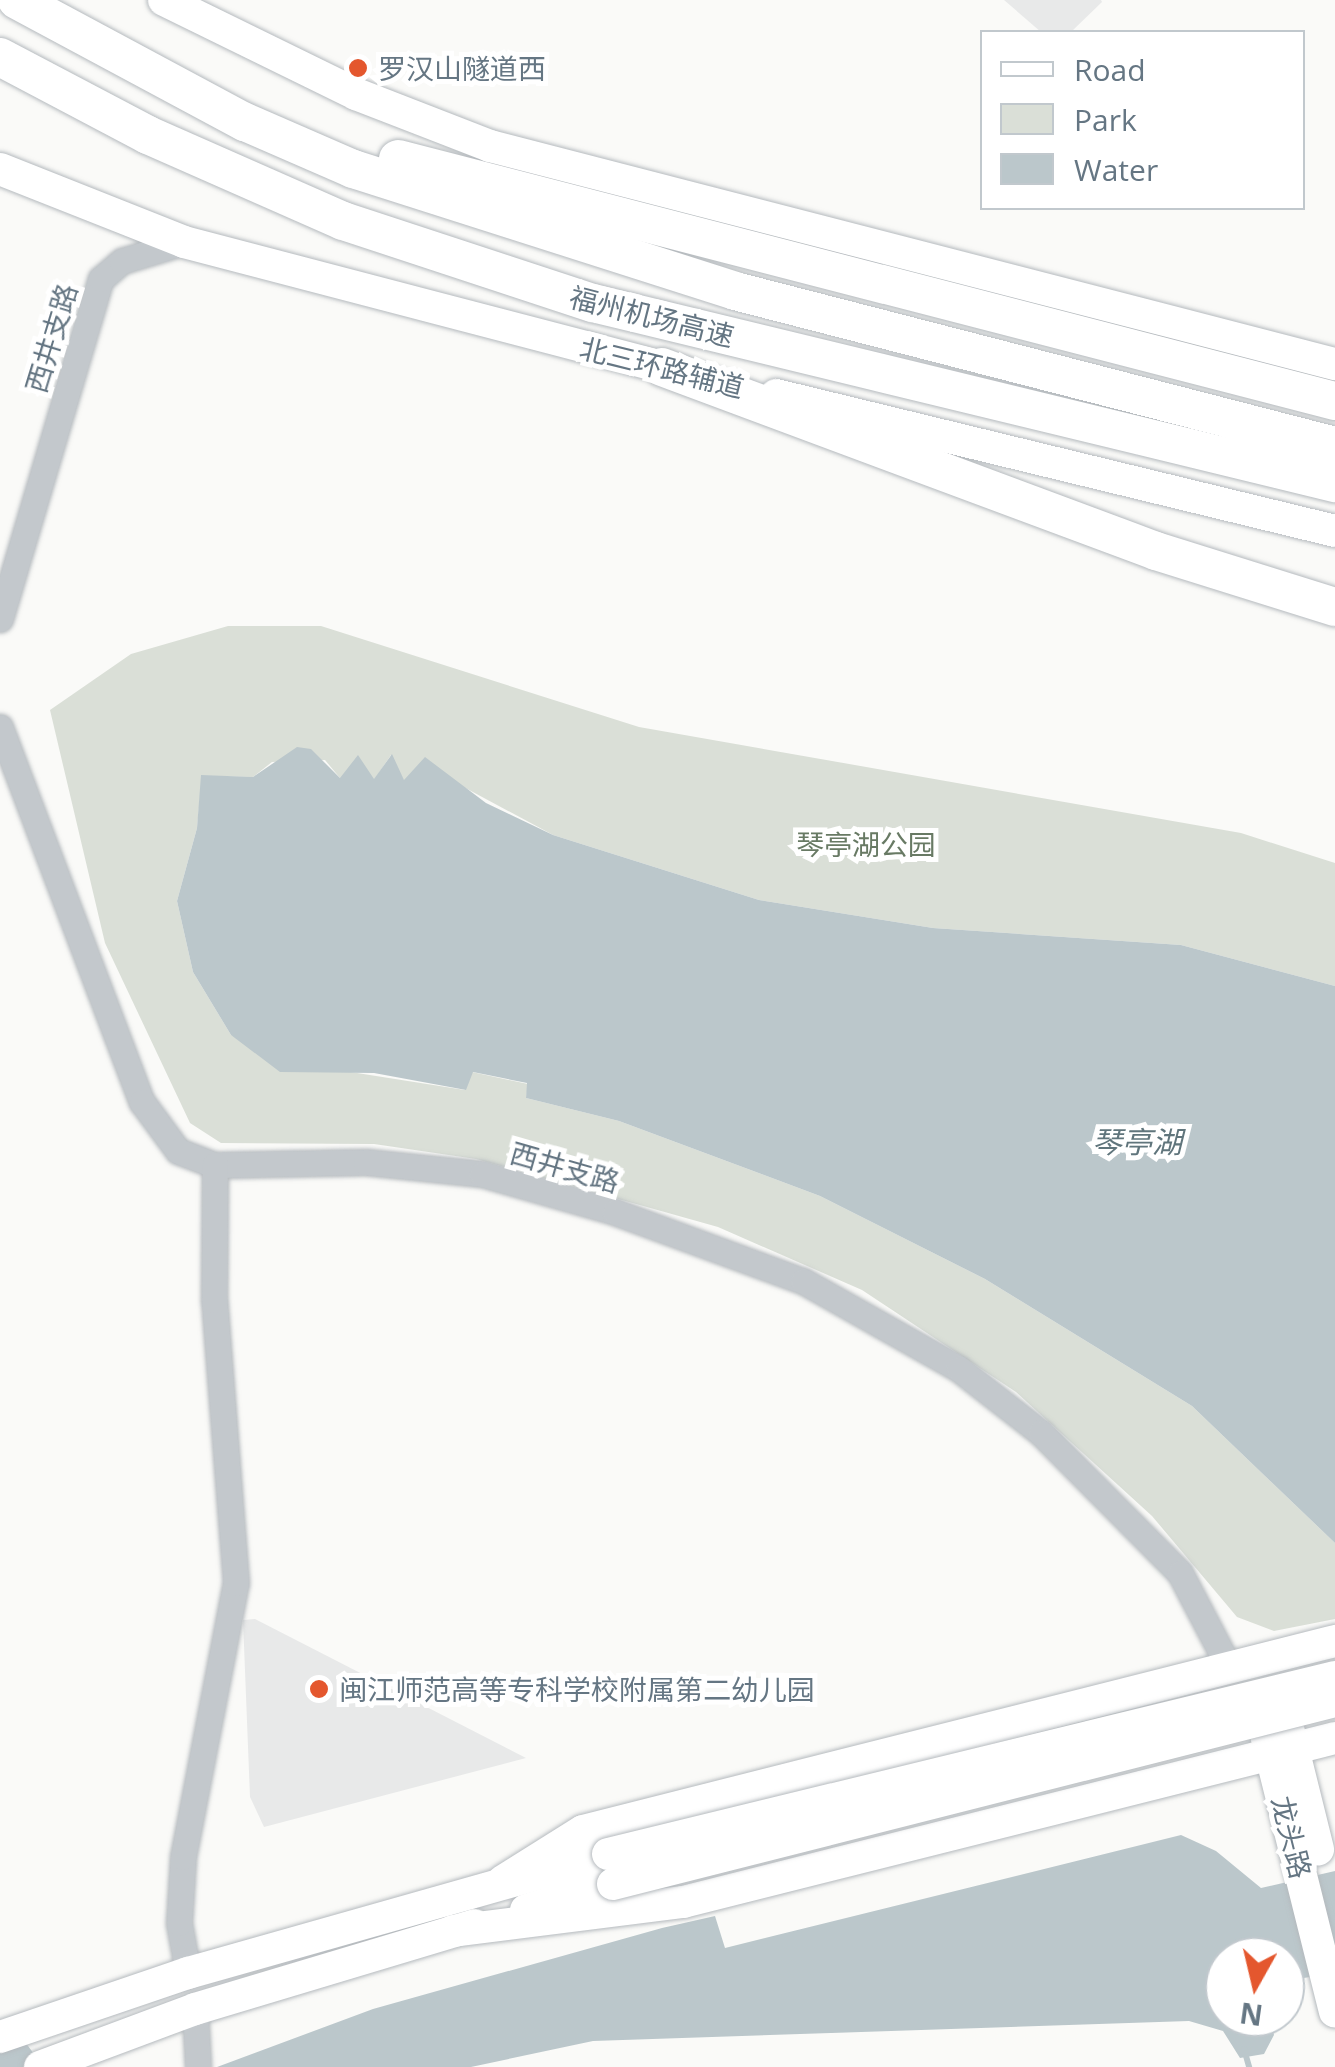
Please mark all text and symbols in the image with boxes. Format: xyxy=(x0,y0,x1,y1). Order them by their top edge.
legend xyxy=(980,30,1305,210)
text: Road xyxy=(1074,49,1146,90)
place label: 罗汉山隧道西 xyxy=(378,51,546,85)
marker: 罗汉山隧道西 xyxy=(347,57,369,79)
text: Park xyxy=(1074,99,1137,140)
text: Water xyxy=(1074,149,1158,190)
street label: 福州机场高速 xyxy=(566,279,738,353)
street label: 西井支路 xyxy=(19,280,83,396)
street label: 北三环路辅道 xyxy=(576,330,748,404)
park label: 琴亭湖公园 xyxy=(796,827,936,861)
water label: 琴亭湖 xyxy=(1092,1124,1182,1160)
street label: 西井支路 xyxy=(507,1135,623,1199)
place label: 闽江师范高等专科学校附属第二幼儿园 xyxy=(339,1672,815,1706)
marker: 闽江师范高等专科学校附属第二幼儿园 xyxy=(308,1678,330,1700)
street label: 龙头路 xyxy=(1266,1792,1318,1882)
north arrow xyxy=(1205,1937,1305,2037)
text: N xyxy=(1237,1994,1265,2035)

